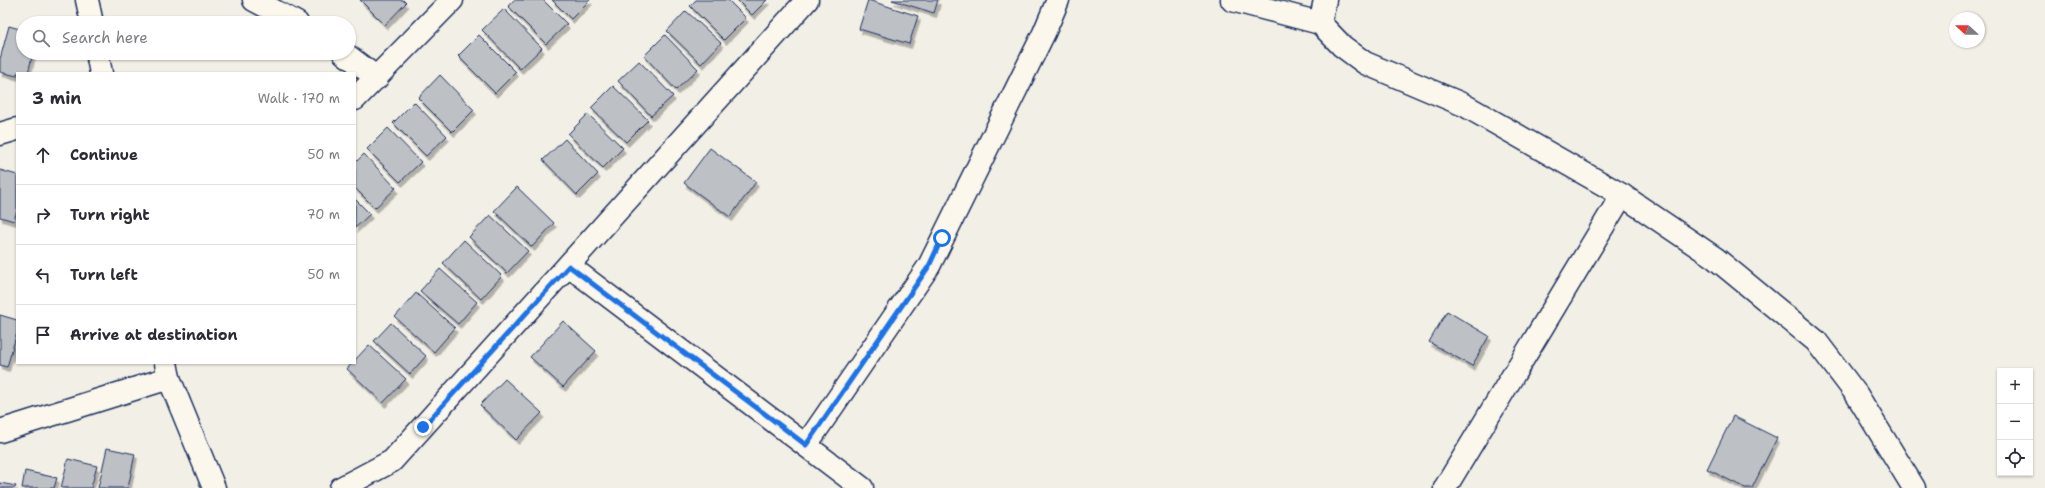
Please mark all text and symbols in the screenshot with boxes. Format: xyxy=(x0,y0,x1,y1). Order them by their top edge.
north arrow xyxy=(1949,12,1985,48)
search box xyxy=(16,16,356,60)
icon: search xyxy=(30,27,52,49)
text: Search here xyxy=(62,28,148,48)
text: 3 min xyxy=(32,87,82,109)
text: Walk · 170 m xyxy=(258,90,340,107)
icon: ahead xyxy=(32,144,54,166)
text: Continue xyxy=(70,145,138,165)
text: 50 m xyxy=(307,146,340,163)
icon: right xyxy=(32,204,54,226)
text: Turn right xyxy=(70,205,150,225)
text: 70 m xyxy=(306,206,340,223)
route start xyxy=(933,229,951,247)
icon: left xyxy=(32,264,54,286)
text: Turn left xyxy=(70,265,138,285)
text: 50 m xyxy=(307,266,340,283)
icon: arrive xyxy=(32,324,54,346)
text: Arrive at destination xyxy=(70,325,238,345)
map controls xyxy=(1997,368,2033,476)
button: + xyxy=(1997,368,2033,404)
button: − xyxy=(1997,404,2033,440)
route end xyxy=(414,418,432,436)
button: locate xyxy=(1997,440,2033,476)

